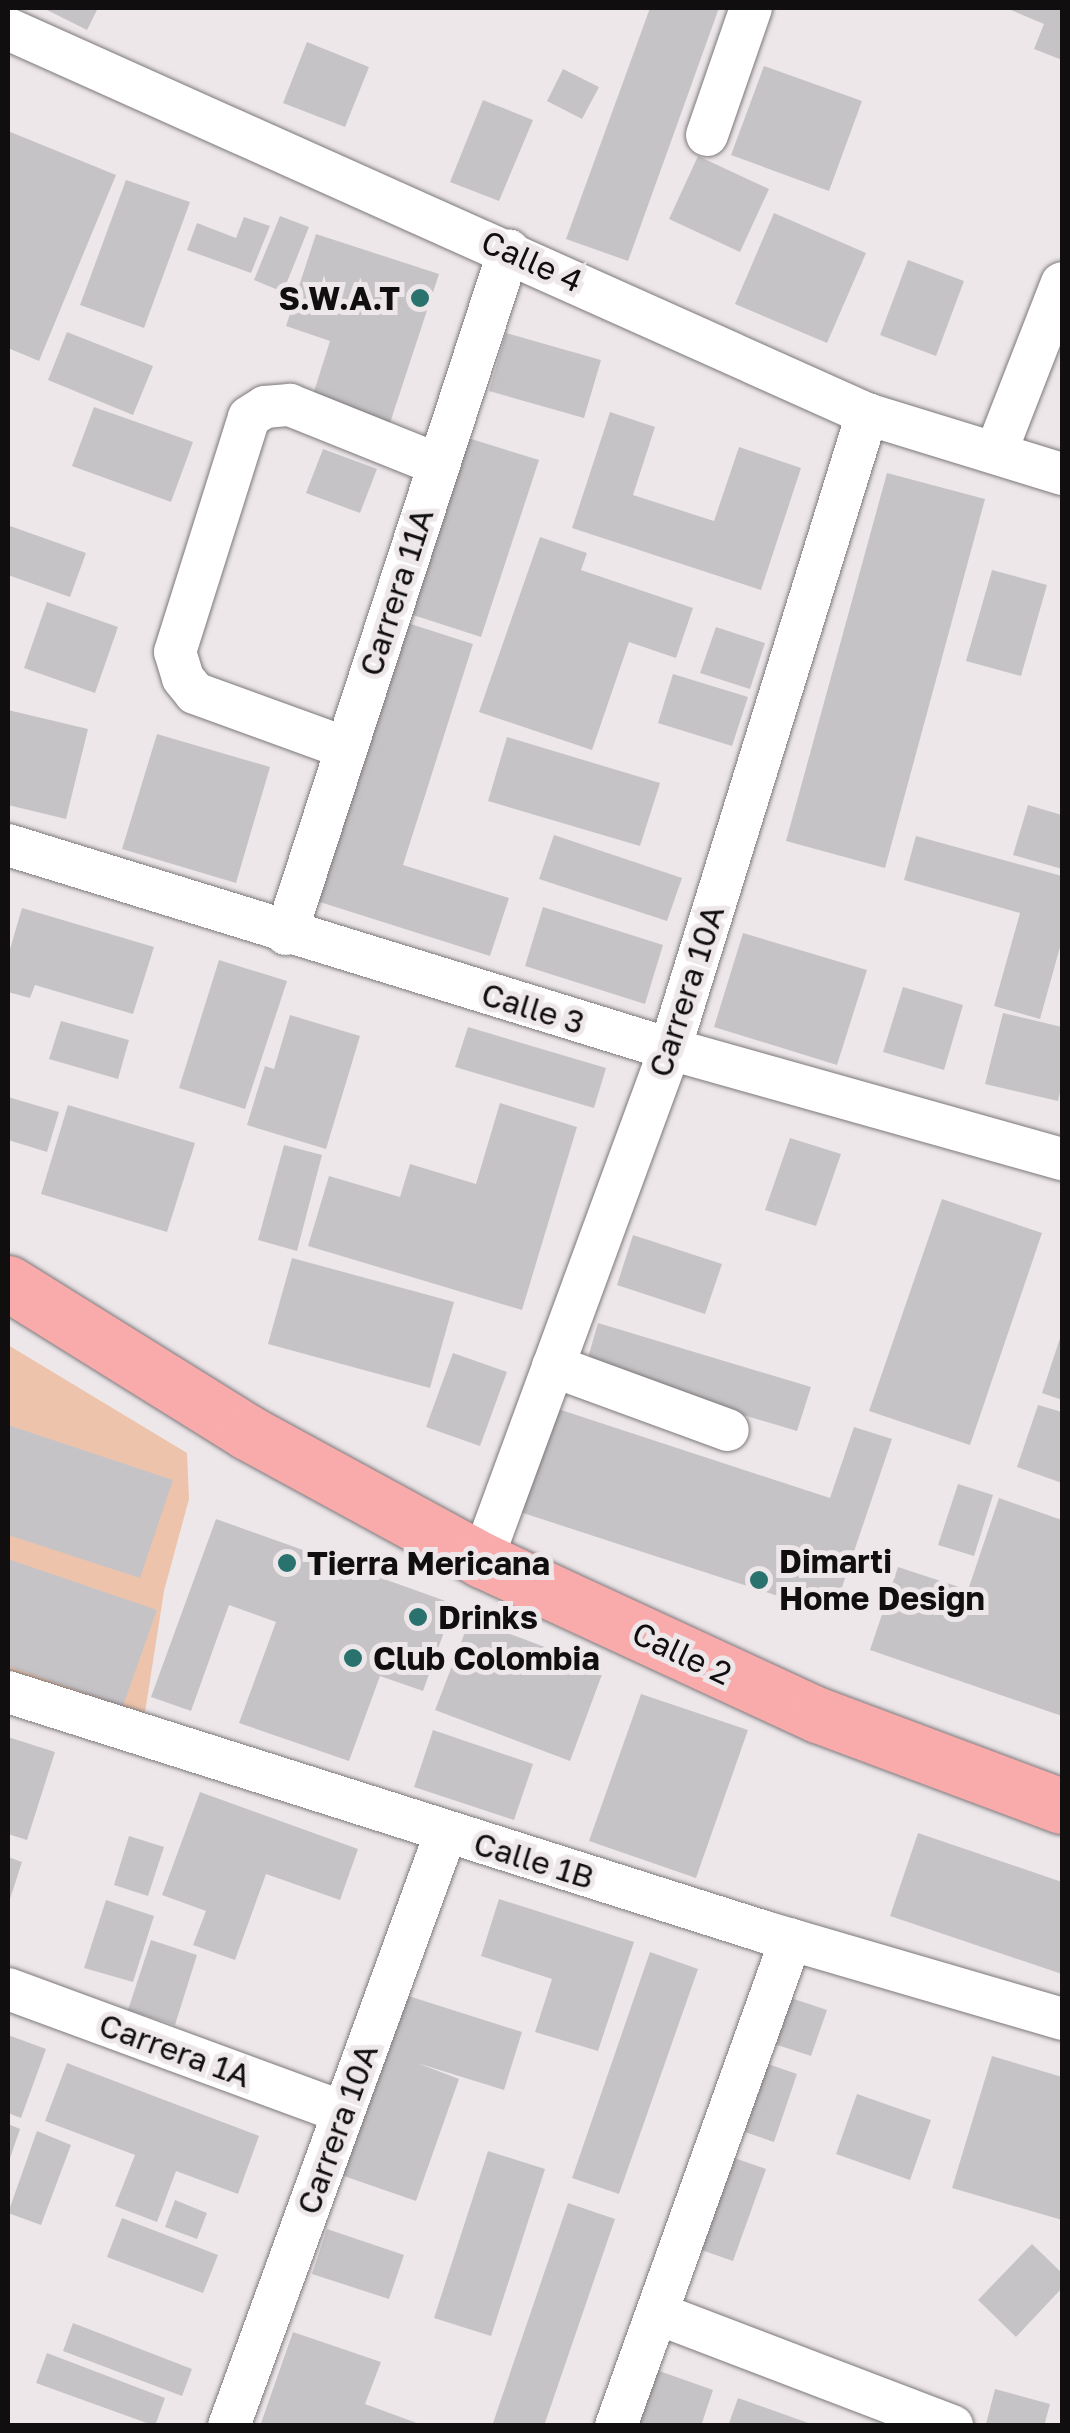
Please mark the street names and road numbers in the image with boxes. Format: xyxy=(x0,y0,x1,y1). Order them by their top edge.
street label: Calle 4 xyxy=(476,222,588,300)
street label: Carrera 11A xyxy=(351,503,441,681)
street label: Carrera 10A xyxy=(640,900,732,1082)
street label: Calle 3 xyxy=(477,974,589,1042)
street label: Calle 2 xyxy=(626,1613,738,1693)
street label: Calle 1B xyxy=(469,1824,599,1896)
street label: Carrera 1A xyxy=(94,2005,256,2095)
street label: Carrera 10A xyxy=(289,2039,385,2219)

